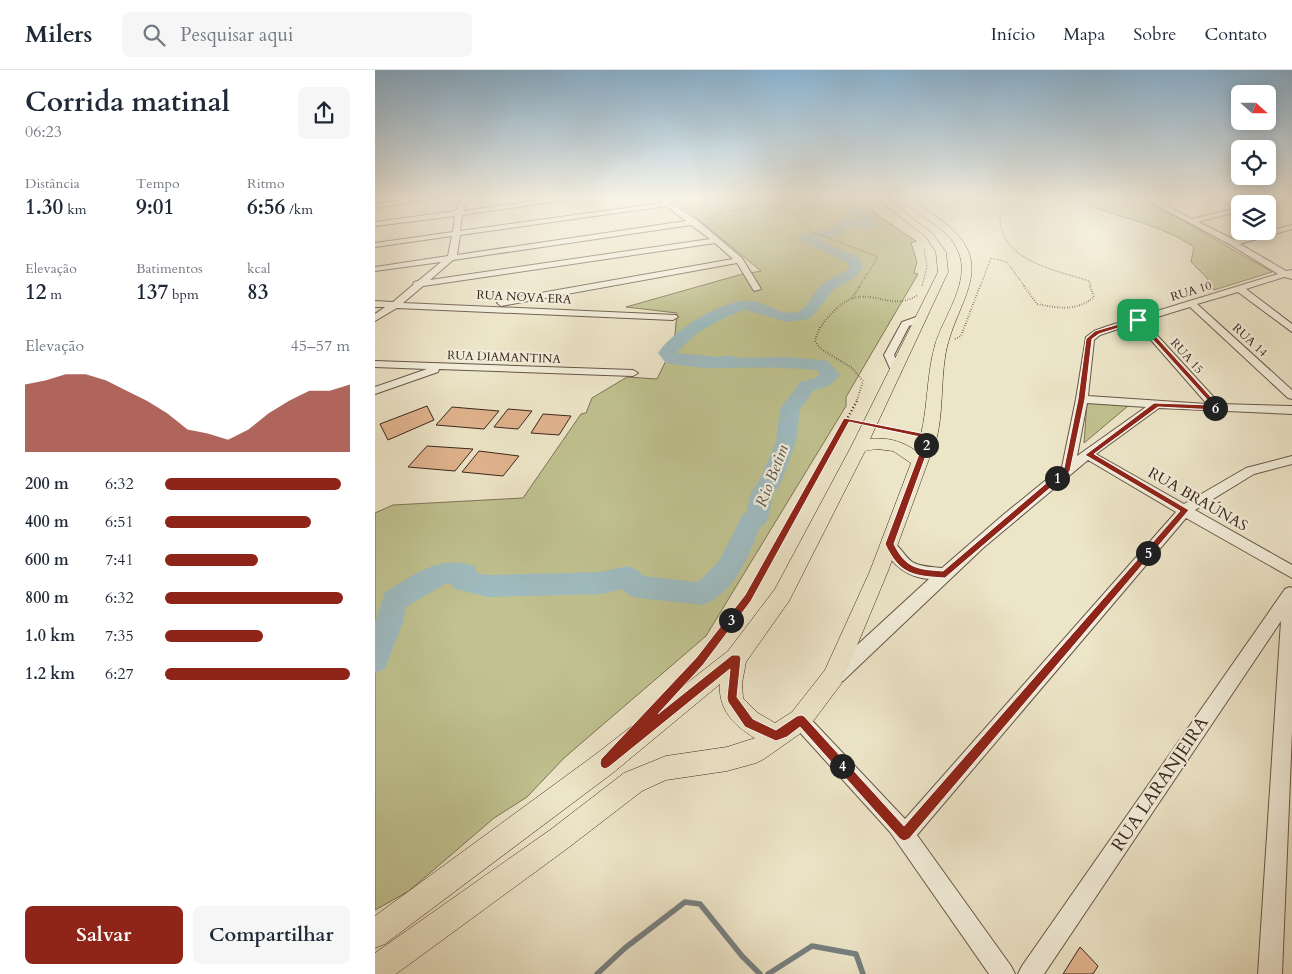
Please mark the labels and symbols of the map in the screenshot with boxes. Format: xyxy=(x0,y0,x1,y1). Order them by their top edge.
north arrow xyxy=(1231,85,1276,130)
street label: RUA 10 xyxy=(1168,277,1214,305)
street label: RUA NOVA ERA xyxy=(476,287,572,308)
pin xyxy=(1117,299,1159,341)
street label: RUA 14 xyxy=(1229,320,1271,360)
street label: RUA 15 xyxy=(1167,335,1207,377)
street label: RUA DIAMANTINA xyxy=(447,347,562,367)
pin: 6 xyxy=(1203,396,1227,420)
pin: 2 xyxy=(913,432,939,458)
water label: Rio Betim xyxy=(750,442,794,510)
street label: RUA BRAÚNAS xyxy=(1145,462,1251,536)
pin: 1 xyxy=(1045,466,1069,490)
pin: 5 xyxy=(1135,540,1161,566)
pin: 3 xyxy=(719,608,743,632)
street label: RUA LARANJEIRA xyxy=(1106,711,1215,856)
pin: 4 xyxy=(829,754,855,778)

